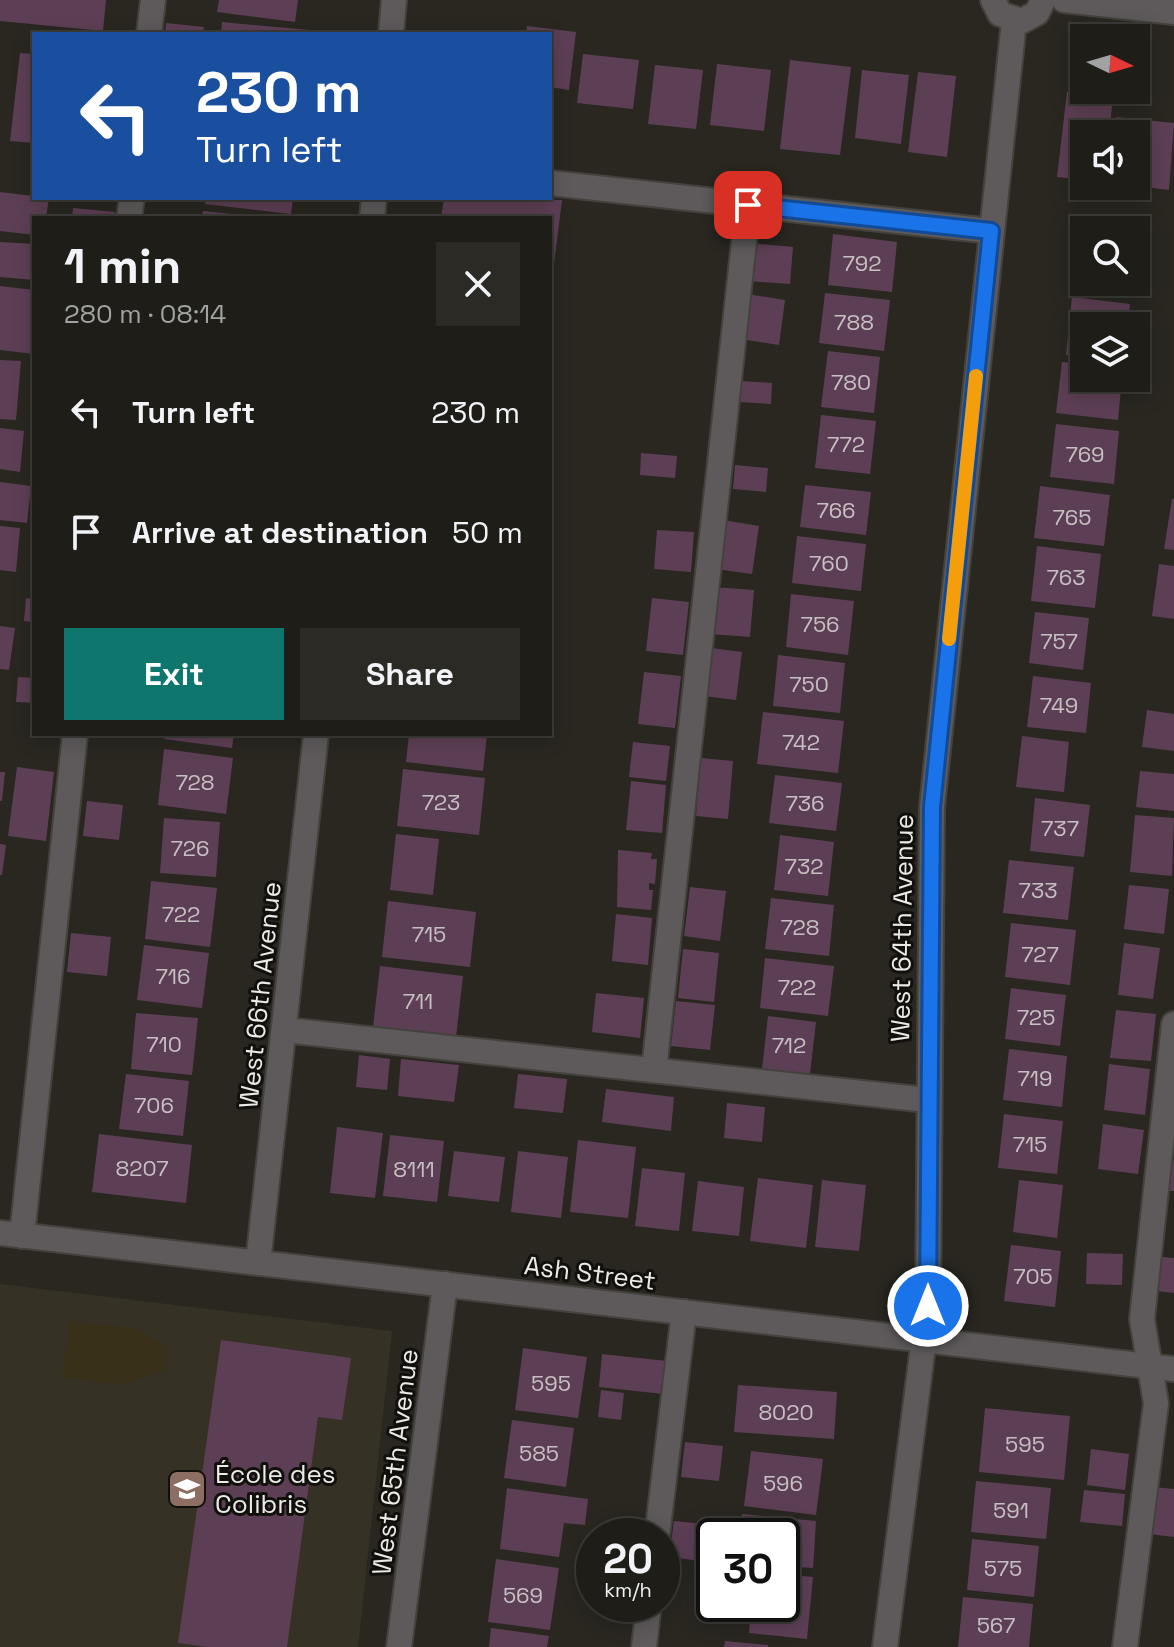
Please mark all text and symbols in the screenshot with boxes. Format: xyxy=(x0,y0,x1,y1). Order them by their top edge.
north arrow xyxy=(1070,24,1150,104)
map controls xyxy=(1070,24,1150,392)
text: 230 m xyxy=(196,57,362,128)
icon: left xyxy=(64,64,168,168)
button: sound xyxy=(1070,120,1150,200)
text: Turn left xyxy=(196,127,343,173)
pin xyxy=(714,171,782,239)
icon: arrive xyxy=(726,183,770,227)
button: search xyxy=(1070,216,1150,296)
text: 1 min xyxy=(64,236,181,297)
button: close xyxy=(436,242,520,326)
house number: 792 xyxy=(842,249,882,277)
text: 280 m · 08:14 xyxy=(64,297,226,331)
house number: 788 xyxy=(834,308,874,336)
button: layers xyxy=(1070,312,1150,392)
house number: 780 xyxy=(831,368,871,396)
icon: left xyxy=(64,390,108,434)
text: Turn left xyxy=(132,393,255,432)
text: 230 m xyxy=(431,393,520,432)
house number: 772 xyxy=(827,430,865,458)
house number: 769 xyxy=(1065,440,1105,468)
house number: 766 xyxy=(816,496,856,524)
house number: 765 xyxy=(1053,503,1091,531)
icon: arrive xyxy=(64,510,108,554)
text: Arrive at destination xyxy=(132,513,428,552)
text: 50 m xyxy=(452,513,523,552)
house number: 760 xyxy=(809,549,849,577)
house number: 763 xyxy=(1047,563,1086,591)
house number: 756 xyxy=(800,610,840,638)
house number: 757 xyxy=(1040,627,1078,655)
button: Exit xyxy=(64,628,284,720)
button: Share xyxy=(300,628,520,720)
house number: 750 xyxy=(789,670,829,698)
house number: 749 xyxy=(1040,691,1078,719)
house number: 742 xyxy=(782,728,820,756)
house number: 728 xyxy=(175,768,215,796)
house number: 723 xyxy=(422,788,460,816)
house number: 736 xyxy=(785,789,825,817)
street label: West 64th Avenue xyxy=(883,814,921,1042)
house number: 737 xyxy=(1041,814,1079,842)
house number: 726 xyxy=(171,834,209,862)
house number: 732 xyxy=(785,852,823,880)
house number: 733 xyxy=(1019,876,1057,904)
street label: West 66th Avenue xyxy=(231,880,289,1110)
house number: 722 xyxy=(162,900,200,928)
house number: 728 xyxy=(780,913,820,941)
house number: 715 xyxy=(412,920,446,948)
house number: 727 xyxy=(1021,940,1059,968)
house number: 716 xyxy=(156,962,190,990)
house number: 722 xyxy=(778,973,816,1001)
house number: 711 xyxy=(403,987,433,1015)
house number: 725 xyxy=(1017,1003,1055,1031)
house number: 710 xyxy=(146,1030,182,1058)
house number: 712 xyxy=(772,1031,806,1059)
house number: 719 xyxy=(1018,1064,1052,1092)
house number: 706 xyxy=(134,1091,174,1119)
house number: 715 xyxy=(1013,1130,1047,1158)
house number: 8207 xyxy=(115,1154,169,1182)
house number: 8111 xyxy=(393,1155,435,1183)
street label: Ash Street xyxy=(522,1248,658,1298)
house number: 705 xyxy=(1013,1262,1053,1290)
position arrow xyxy=(886,1264,970,1348)
street label: West 65th Avenue xyxy=(364,1347,426,1577)
house number: 595 xyxy=(531,1369,571,1397)
house number: 8020 xyxy=(758,1398,814,1426)
house number: 595 xyxy=(1005,1430,1045,1458)
house number: 585 xyxy=(519,1439,559,1467)
place label: École des Colibris xyxy=(215,1457,336,1521)
school or university icon: École des Colibris xyxy=(166,1468,208,1510)
house number: 596 xyxy=(763,1469,803,1497)
house number: 591 xyxy=(993,1496,1029,1524)
speed limit sign: 30 xyxy=(696,1518,800,1622)
text: 20 xyxy=(603,1534,653,1585)
house number: 575 xyxy=(984,1554,1022,1582)
text: km/h xyxy=(604,1577,652,1603)
house number: 569 xyxy=(503,1581,543,1609)
house number: 567 xyxy=(977,1611,1015,1639)

